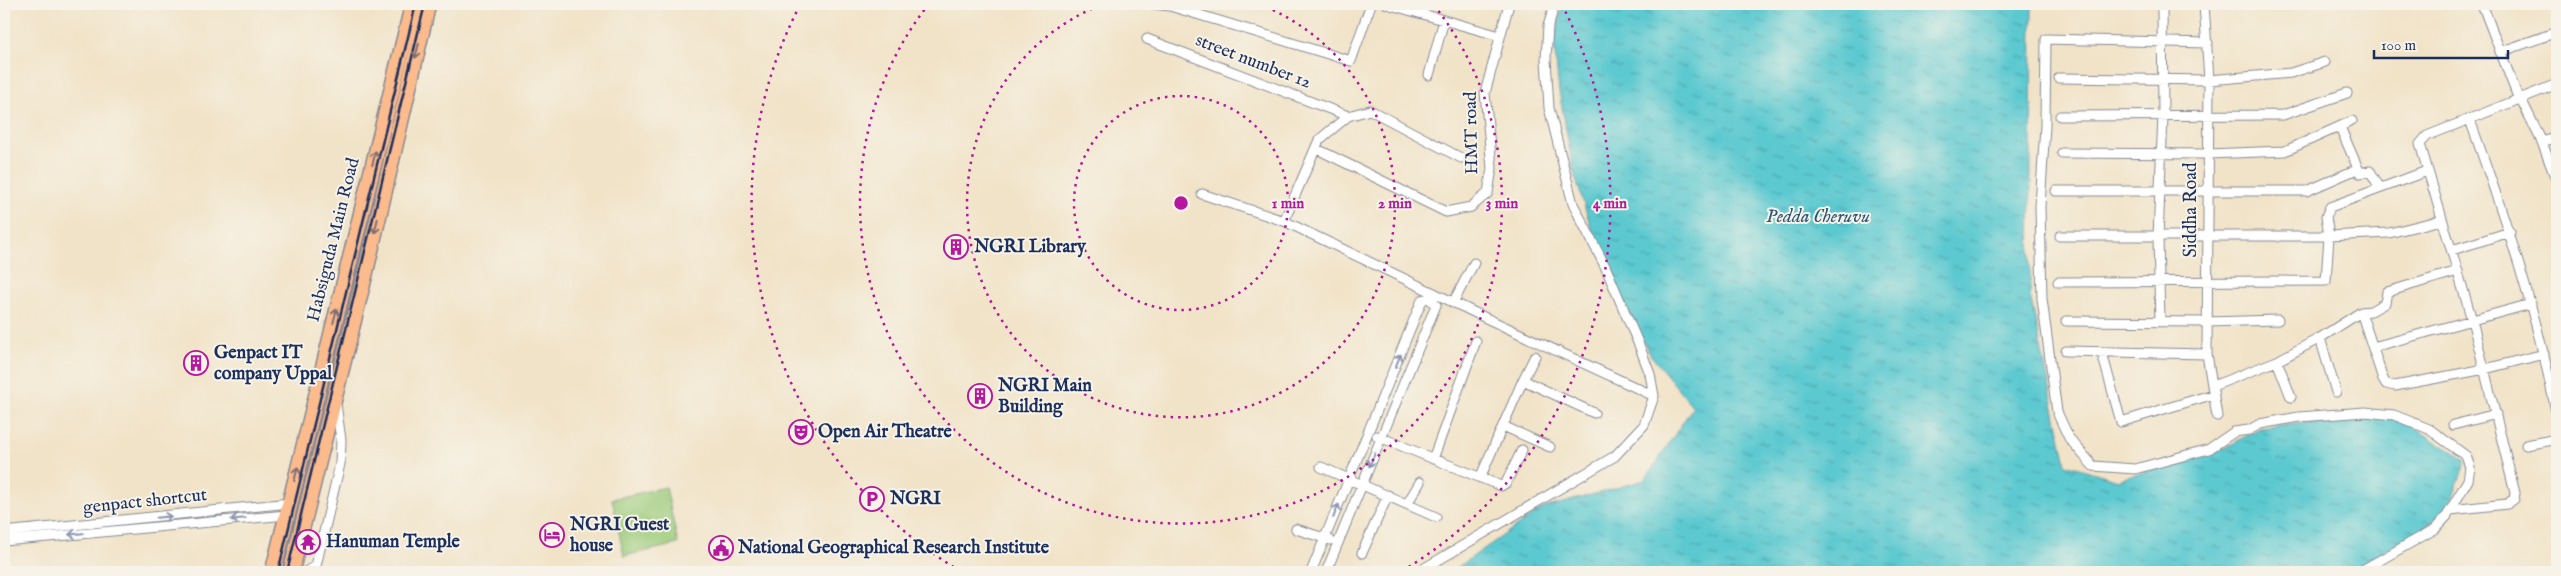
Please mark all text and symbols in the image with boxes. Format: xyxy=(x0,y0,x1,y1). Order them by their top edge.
scale bar xyxy=(2374,28,2507,60)
street label: street number 12 xyxy=(1192,29,1314,95)
text: 100 m xyxy=(2381,36,2417,55)
one-way arrow xyxy=(412,43,421,59)
street label: HMT road xyxy=(1460,91,1484,175)
one-way arrow xyxy=(370,151,379,167)
street label: Habsiguda Main Road xyxy=(303,155,366,324)
street label: Siddha Road xyxy=(2180,162,2203,258)
centre of rings xyxy=(1172,194,1190,212)
text: 1 min xyxy=(1272,194,1304,213)
text: 2 min xyxy=(1378,194,1412,213)
text: 3 min xyxy=(1486,194,1518,213)
text: 4 min xyxy=(1593,194,1627,213)
water label: Pedda Cheruvu xyxy=(1766,205,1870,229)
one-way arrow xyxy=(371,218,380,234)
building icon: NGRI Library xyxy=(943,234,969,260)
place label: NGRI Library xyxy=(973,236,1087,259)
one-way arrow xyxy=(331,308,340,324)
place label: Genpact IT company Uppal xyxy=(214,342,333,386)
building icon: Genpact IT company Uppal xyxy=(183,350,209,376)
one-way arrow xyxy=(1394,354,1403,369)
place label: NGRI Main Building xyxy=(997,375,1092,419)
building icon: NGRI Main Building xyxy=(967,383,993,409)
theatre icon: Open Air Theatre xyxy=(788,419,814,445)
place label: Open Air Theatre xyxy=(818,421,953,444)
one-way arrow xyxy=(1367,452,1377,467)
one-way arrow xyxy=(292,466,302,482)
street label: genpact shortcut xyxy=(82,484,208,520)
parking icon: NGRI xyxy=(859,486,885,512)
place label: NGRI xyxy=(889,488,941,511)
one-way arrow xyxy=(1331,504,1341,519)
one-way arrow xyxy=(156,512,172,522)
one-way arrow xyxy=(230,514,246,524)
place label: NGRI Guest house xyxy=(569,514,670,558)
hotel icon: NGRI Guest house xyxy=(539,522,565,548)
temple icon: Hanuman Temple xyxy=(295,529,321,555)
one-way arrow xyxy=(69,530,85,539)
place label: Hanuman Temple xyxy=(326,531,460,554)
public building icon: National Geographical Research Institute xyxy=(708,535,734,561)
place label: National Geographical Research Institute xyxy=(737,537,1050,560)

